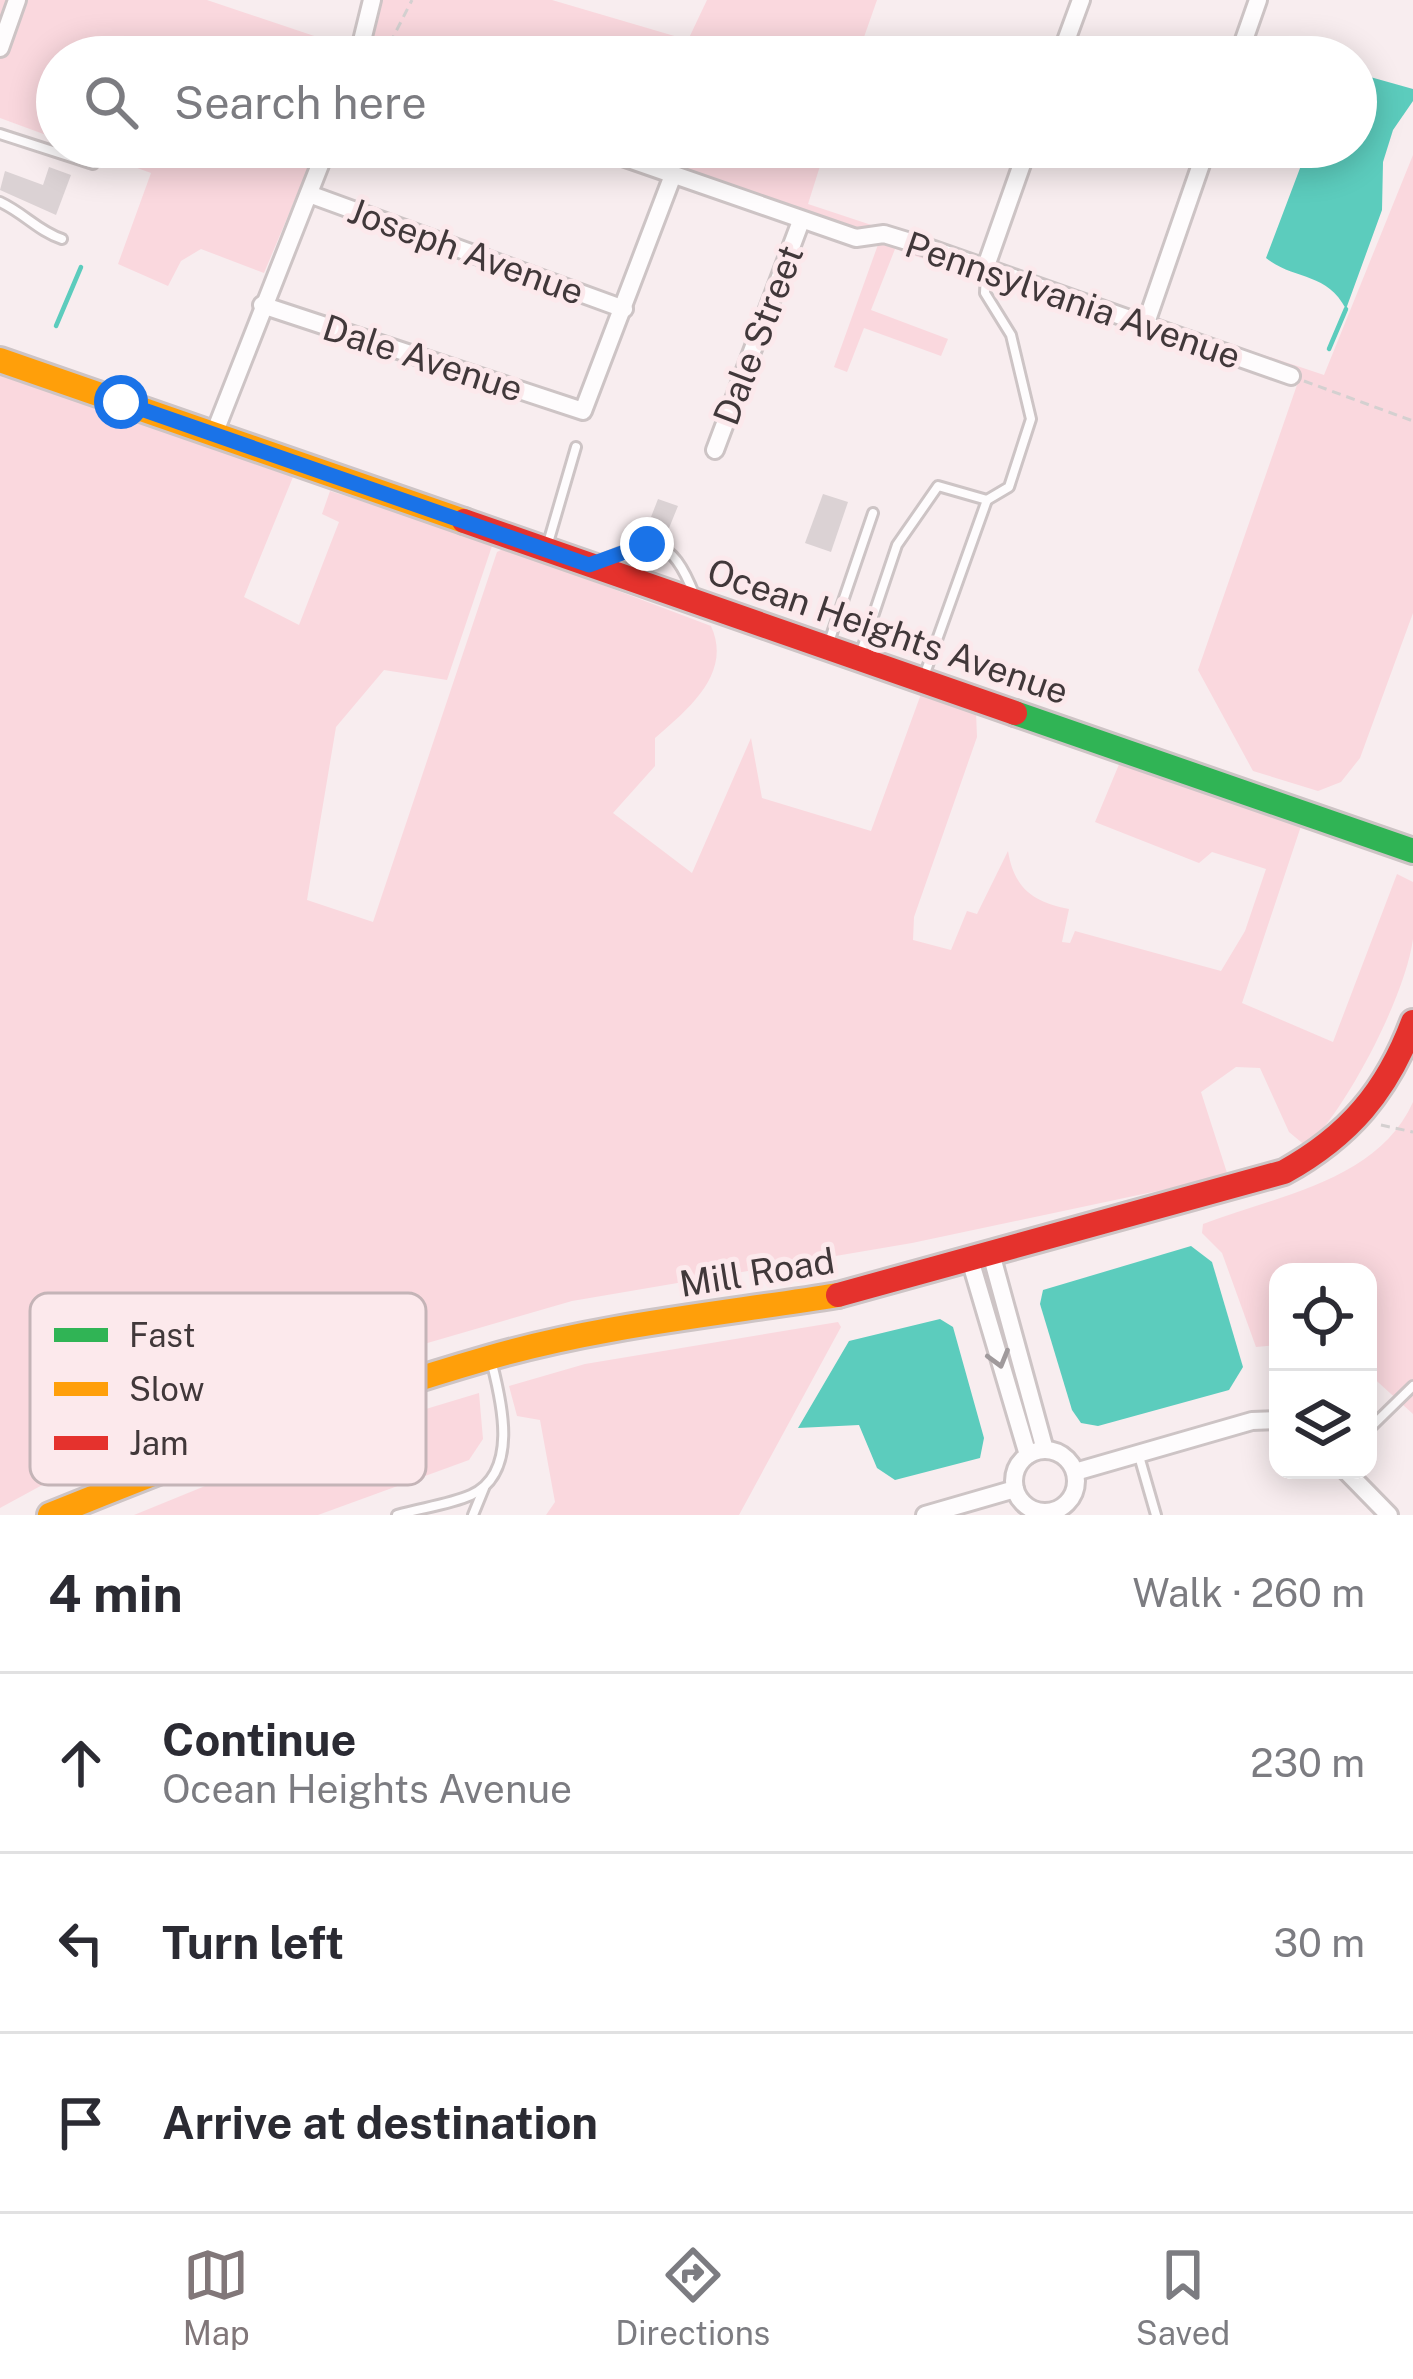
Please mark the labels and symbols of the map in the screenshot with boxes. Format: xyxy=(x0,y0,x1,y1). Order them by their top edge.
street label: Joseph Avenue xyxy=(343,189,589,313)
street label: Pennsylvania Avenue xyxy=(900,223,1246,377)
street label: Dale Street xyxy=(705,239,811,431)
street label: Dale Avenue xyxy=(318,306,528,410)
route start xyxy=(94,375,148,429)
route end xyxy=(620,517,674,571)
street label: Ocean Heights Avenue xyxy=(702,550,1074,712)
street label: Mill Road xyxy=(677,1239,837,1305)
legend xyxy=(30,1293,426,1485)
text: Fast xyxy=(129,1316,196,1354)
one-way arrow xyxy=(985,1348,1010,1369)
text: Slow xyxy=(129,1370,204,1408)
text: Jam xyxy=(129,1424,189,1462)

